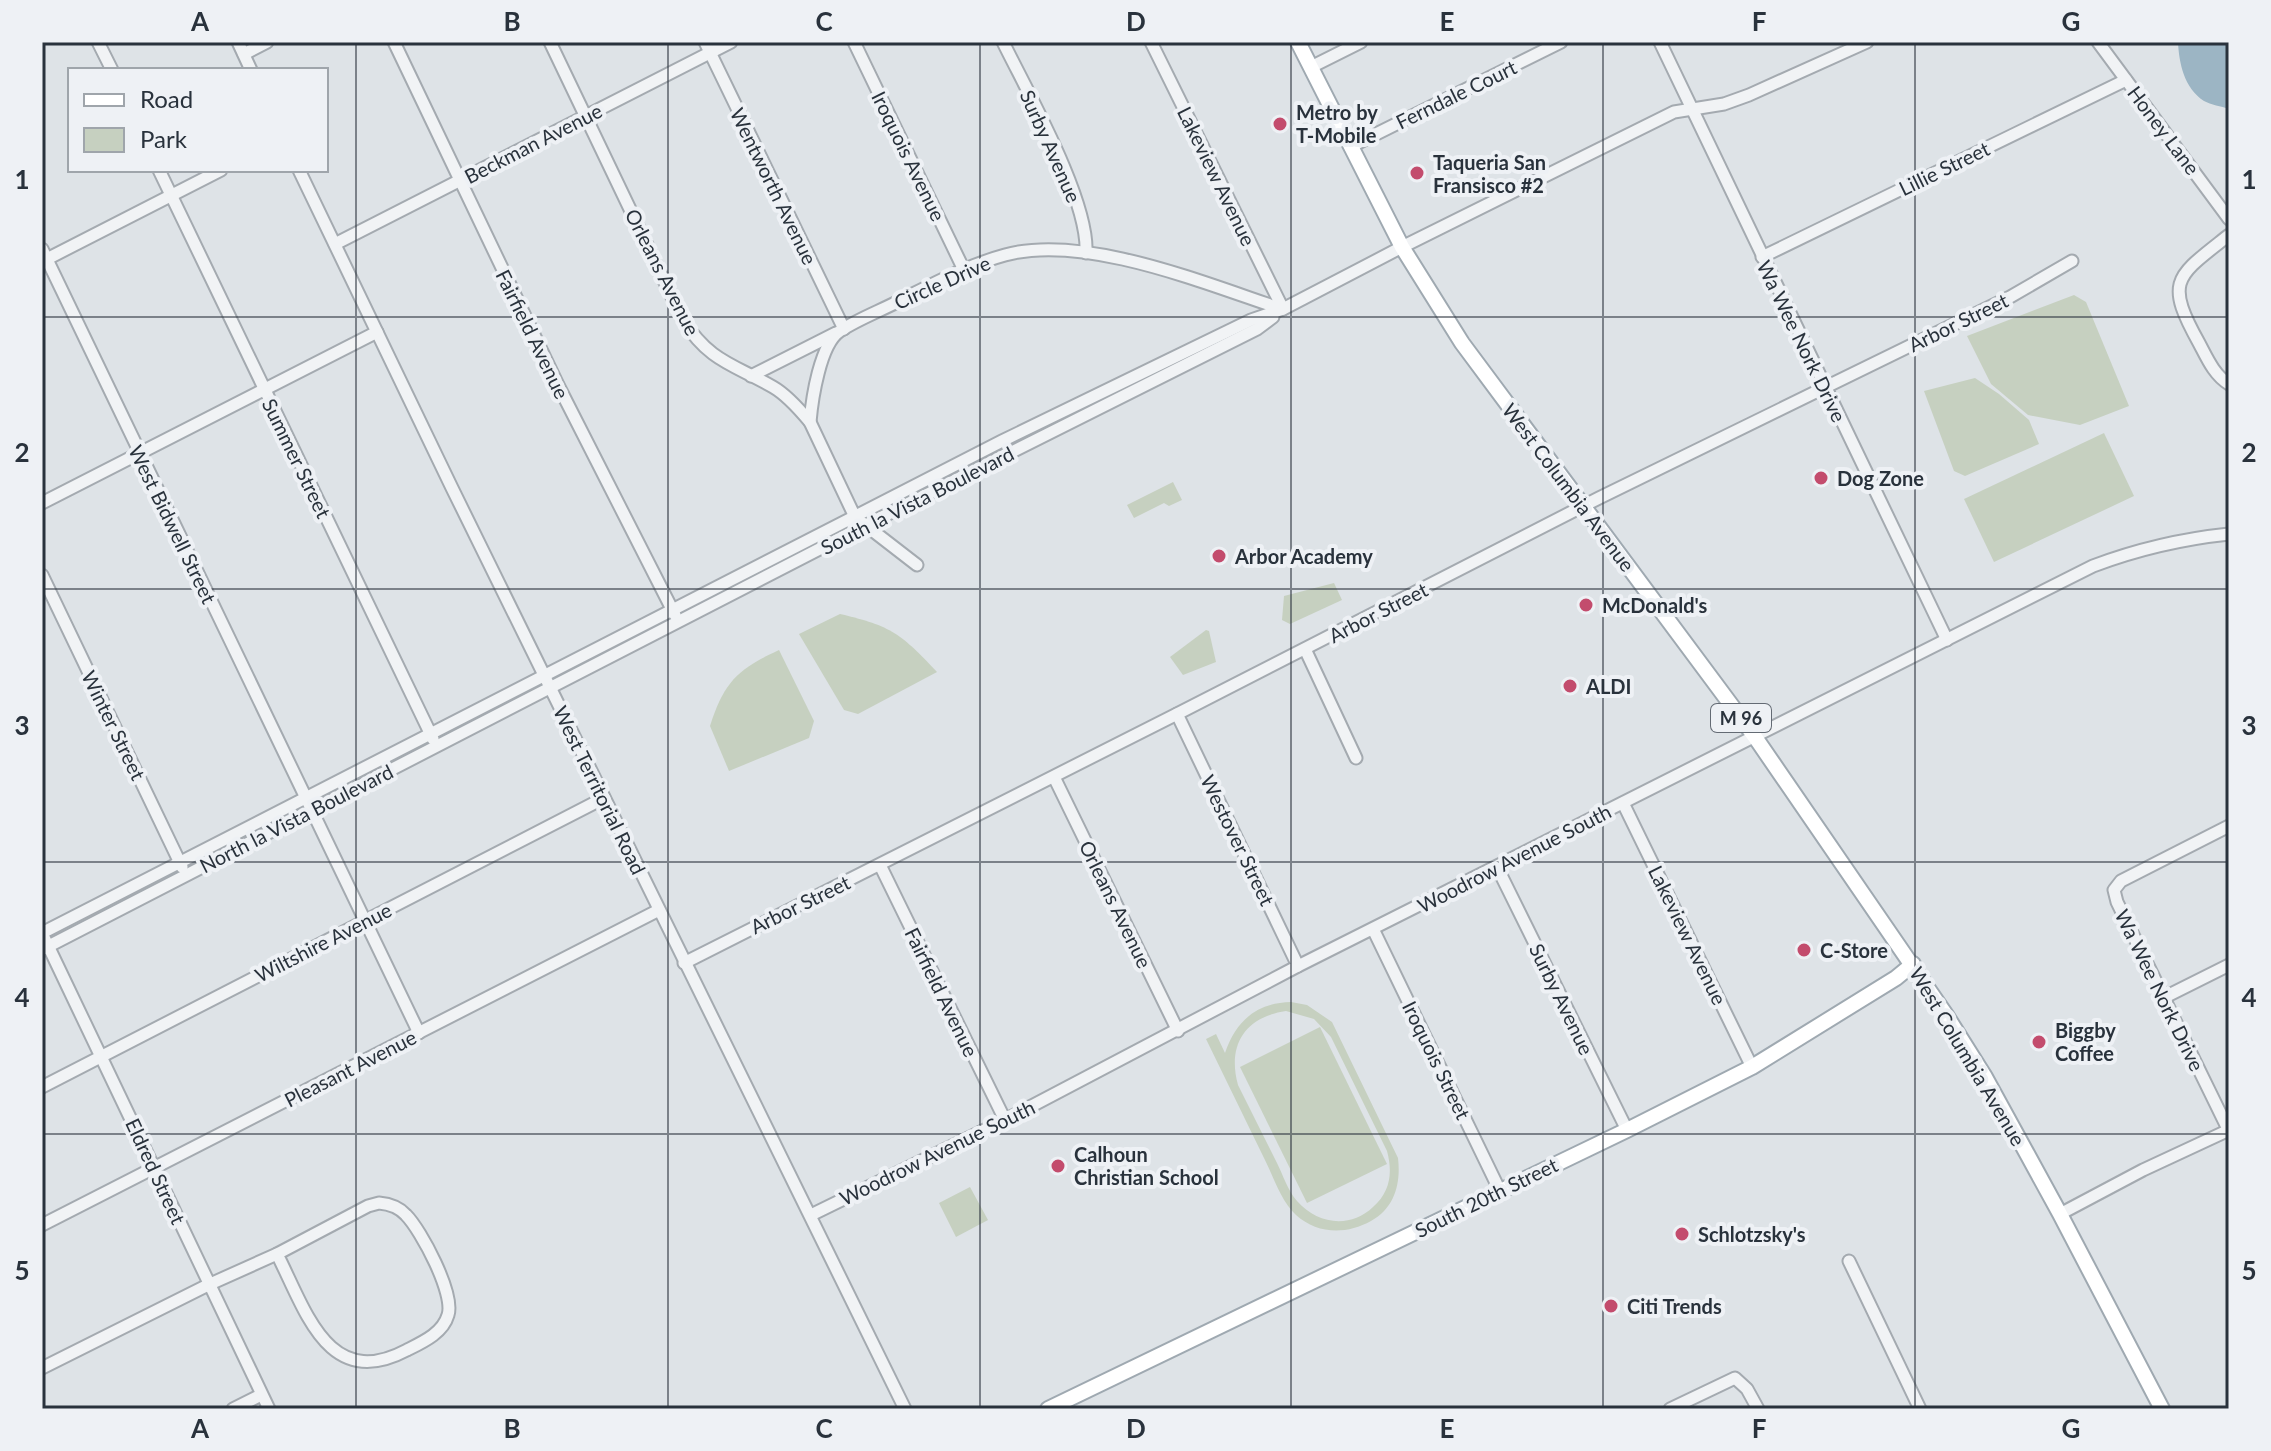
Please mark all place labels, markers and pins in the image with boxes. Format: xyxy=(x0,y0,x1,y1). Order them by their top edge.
place label: Metro by T-Mobile xyxy=(1296,100,1378,147)
marker: Metro by T-Mobile xyxy=(1271,115,1289,133)
place label: Taqueria San Fransisco #2 xyxy=(1433,150,1546,197)
marker: Taqueria San Fransisco #2 xyxy=(1408,164,1426,182)
place label: Dog Zone xyxy=(1837,466,1924,490)
marker: Dog Zone xyxy=(1812,469,1830,487)
place label: Arbor Academy xyxy=(1234,544,1373,568)
marker: Arbor Academy xyxy=(1210,547,1228,565)
place label: McDonald's xyxy=(1602,593,1707,617)
marker: McDonald's xyxy=(1577,596,1595,614)
place label: ALDI xyxy=(1585,674,1631,698)
marker: ALDI xyxy=(1561,677,1579,695)
place label: C-Store xyxy=(1820,938,1888,962)
marker: C-Store xyxy=(1795,941,1813,959)
place label: Biggby Coffee xyxy=(2055,1018,2116,1065)
marker: Biggby Coffee xyxy=(2030,1033,2048,1051)
place label: Calhoun Christian School xyxy=(1074,1142,1219,1189)
marker: Calhoun Christian School xyxy=(1049,1157,1067,1175)
place label: Schlotzsky's xyxy=(1698,1222,1806,1246)
marker: Schlotzsky's xyxy=(1673,1225,1691,1243)
place label: Citi Trends xyxy=(1627,1294,1722,1318)
marker: Citi Trends xyxy=(1602,1297,1620,1315)

